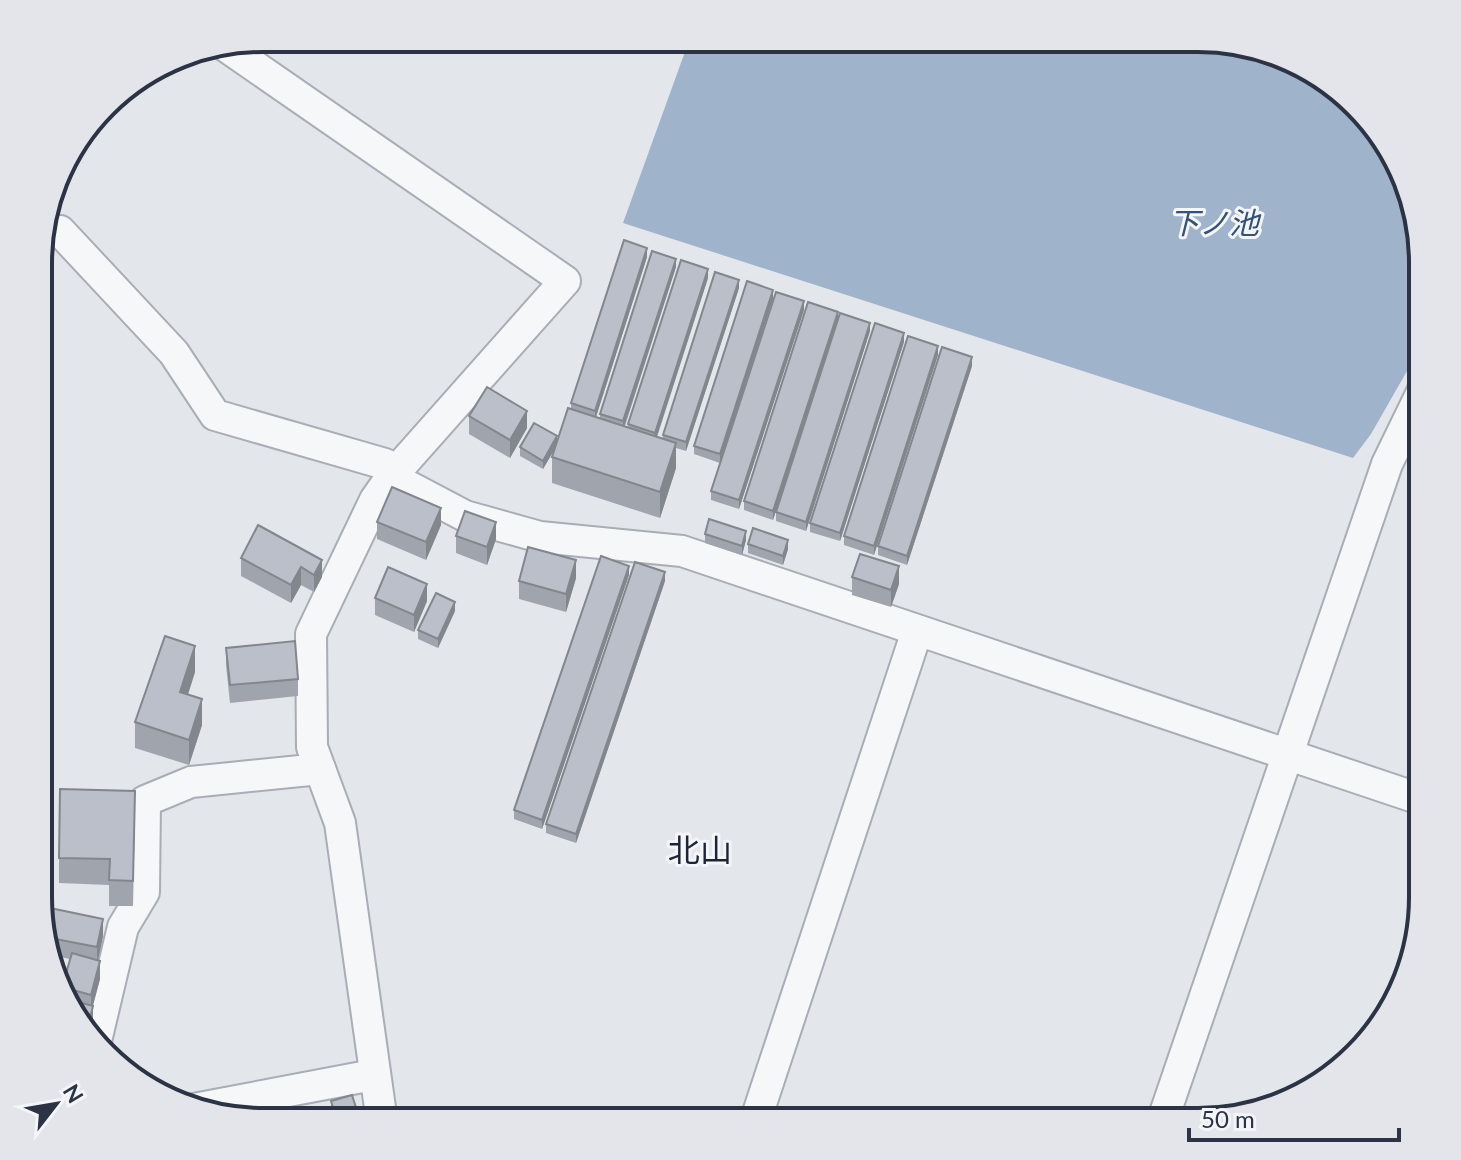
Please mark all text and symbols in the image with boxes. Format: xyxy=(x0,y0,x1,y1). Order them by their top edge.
water label: 下ノ池 xyxy=(1169,204,1262,240)
district label: 北山 xyxy=(668,830,732,869)
north arrow xyxy=(16,1064,96,1144)
text: N xyxy=(58,1079,90,1108)
scale bar xyxy=(1189,1092,1399,1142)
text: 50 m xyxy=(1201,1104,1255,1133)

